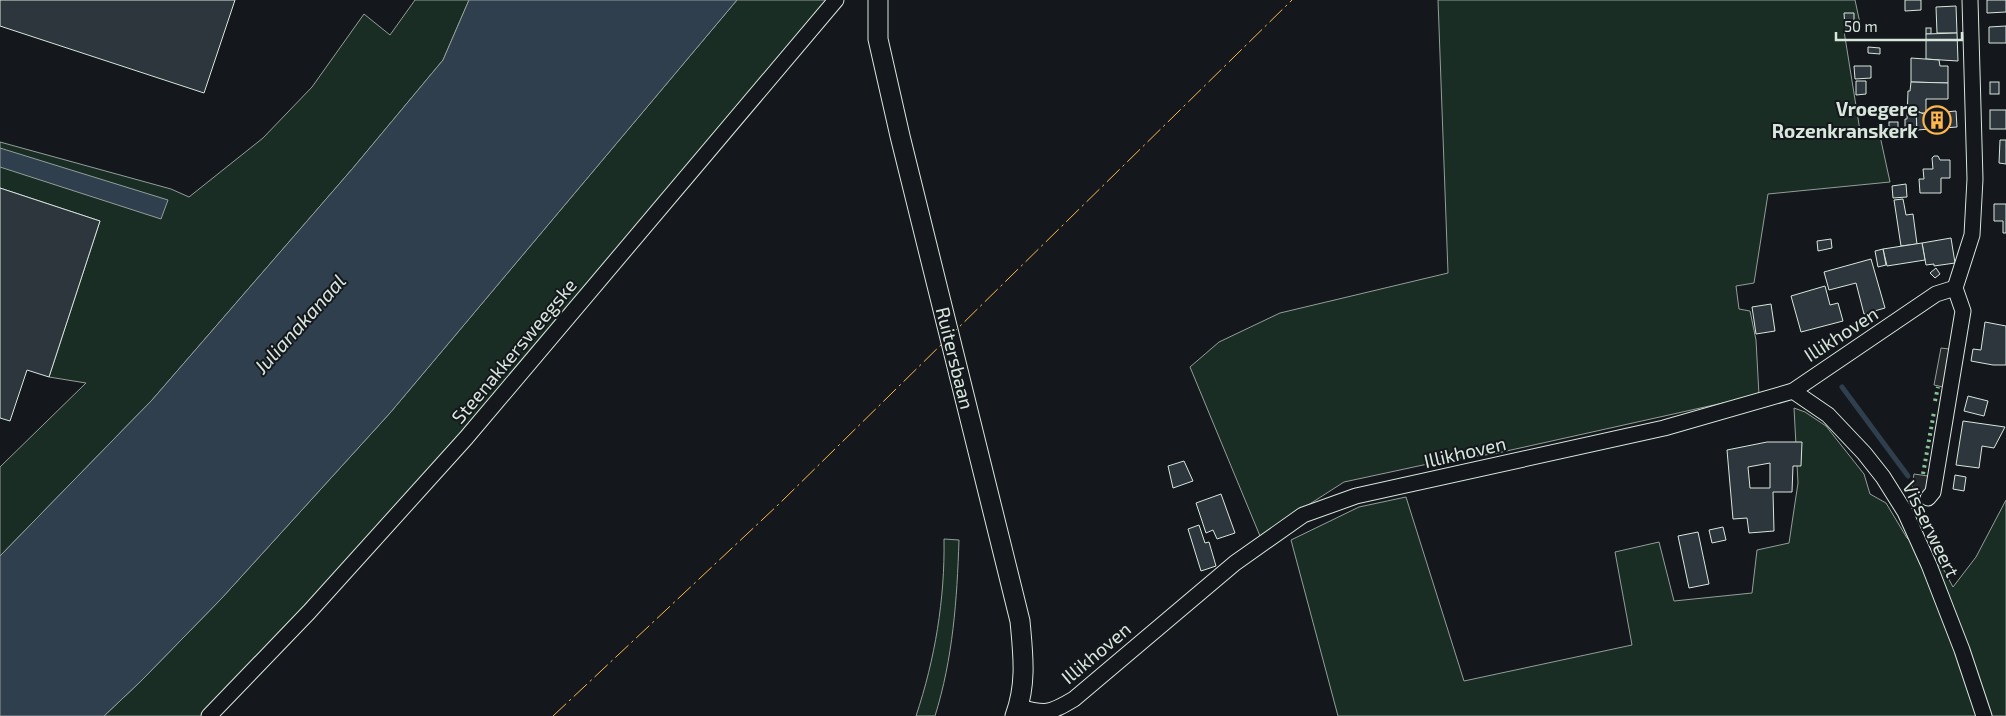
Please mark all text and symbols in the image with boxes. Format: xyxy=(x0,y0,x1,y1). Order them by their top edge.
scale bar xyxy=(1836,10,1962,42)
text: 50 m xyxy=(1844,17,1878,35)
place label: Vroegere Rozenkranskerk xyxy=(1772,97,1918,142)
building icon: Vroegere Rozenkranskerk xyxy=(1922,105,1952,135)
water label: Julianakanaal xyxy=(248,269,350,379)
street label: Steenakkersweegske xyxy=(446,274,581,428)
street label: Illikhoven xyxy=(1799,301,1882,366)
street label: Ruitersbaan xyxy=(932,304,979,411)
street label: Illikhoven xyxy=(1422,431,1508,472)
street label: Visserweert xyxy=(1898,477,1965,581)
street label: Illikhoven xyxy=(1056,617,1135,688)

